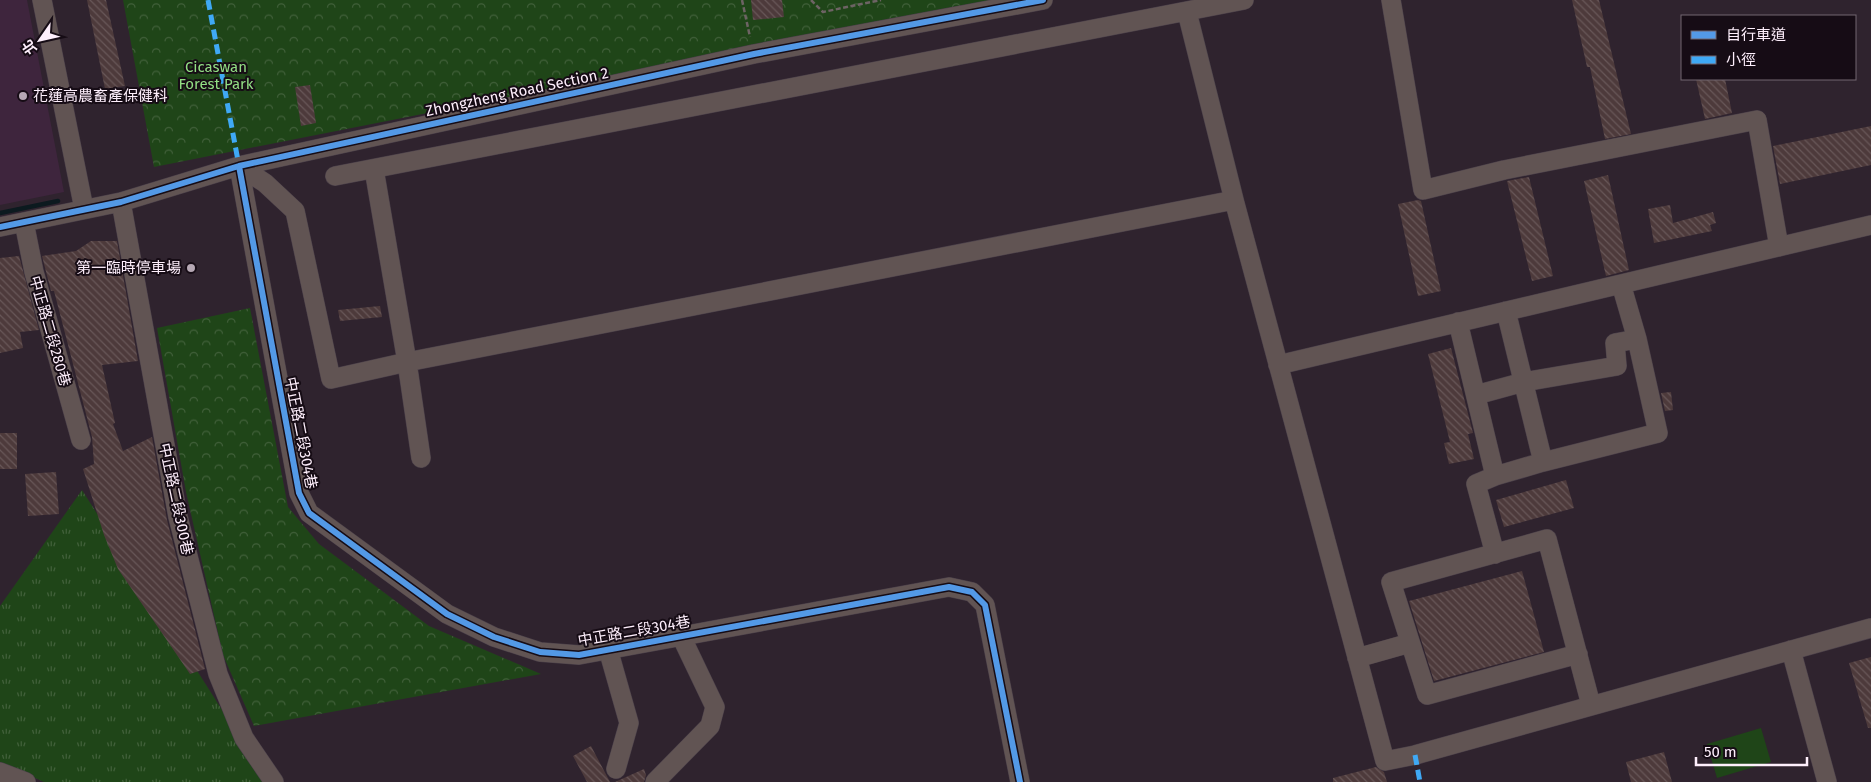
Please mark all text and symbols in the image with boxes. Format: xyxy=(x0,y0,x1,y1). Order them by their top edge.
north arrow xyxy=(15,15,65,65)
legend xyxy=(1681,15,1856,80)
text: 自行車道 xyxy=(1726,26,1786,44)
text: 北 xyxy=(19,36,41,58)
text: 小徑 xyxy=(1726,51,1756,69)
park label: Cicaswan Forest Park xyxy=(178,58,254,93)
street label: Zhongzheng Road Section 2 xyxy=(424,64,610,120)
place label: 花蓮高農畜產保健科 xyxy=(33,87,168,105)
marker: 花蓮高農畜產保健科 xyxy=(17,90,29,102)
place label: 第一臨時停車場 xyxy=(76,259,181,277)
marker: 第一臨時停車場 xyxy=(185,262,197,274)
street label: 中正路二段280巷 xyxy=(26,274,74,388)
street label: 中正路二段304巷 xyxy=(281,375,321,491)
street label: 中正路二段300巷 xyxy=(155,441,197,557)
street label: 中正路二段304巷 xyxy=(576,612,692,650)
scale bar xyxy=(1696,734,1807,766)
text: 50 m xyxy=(1704,743,1737,761)

